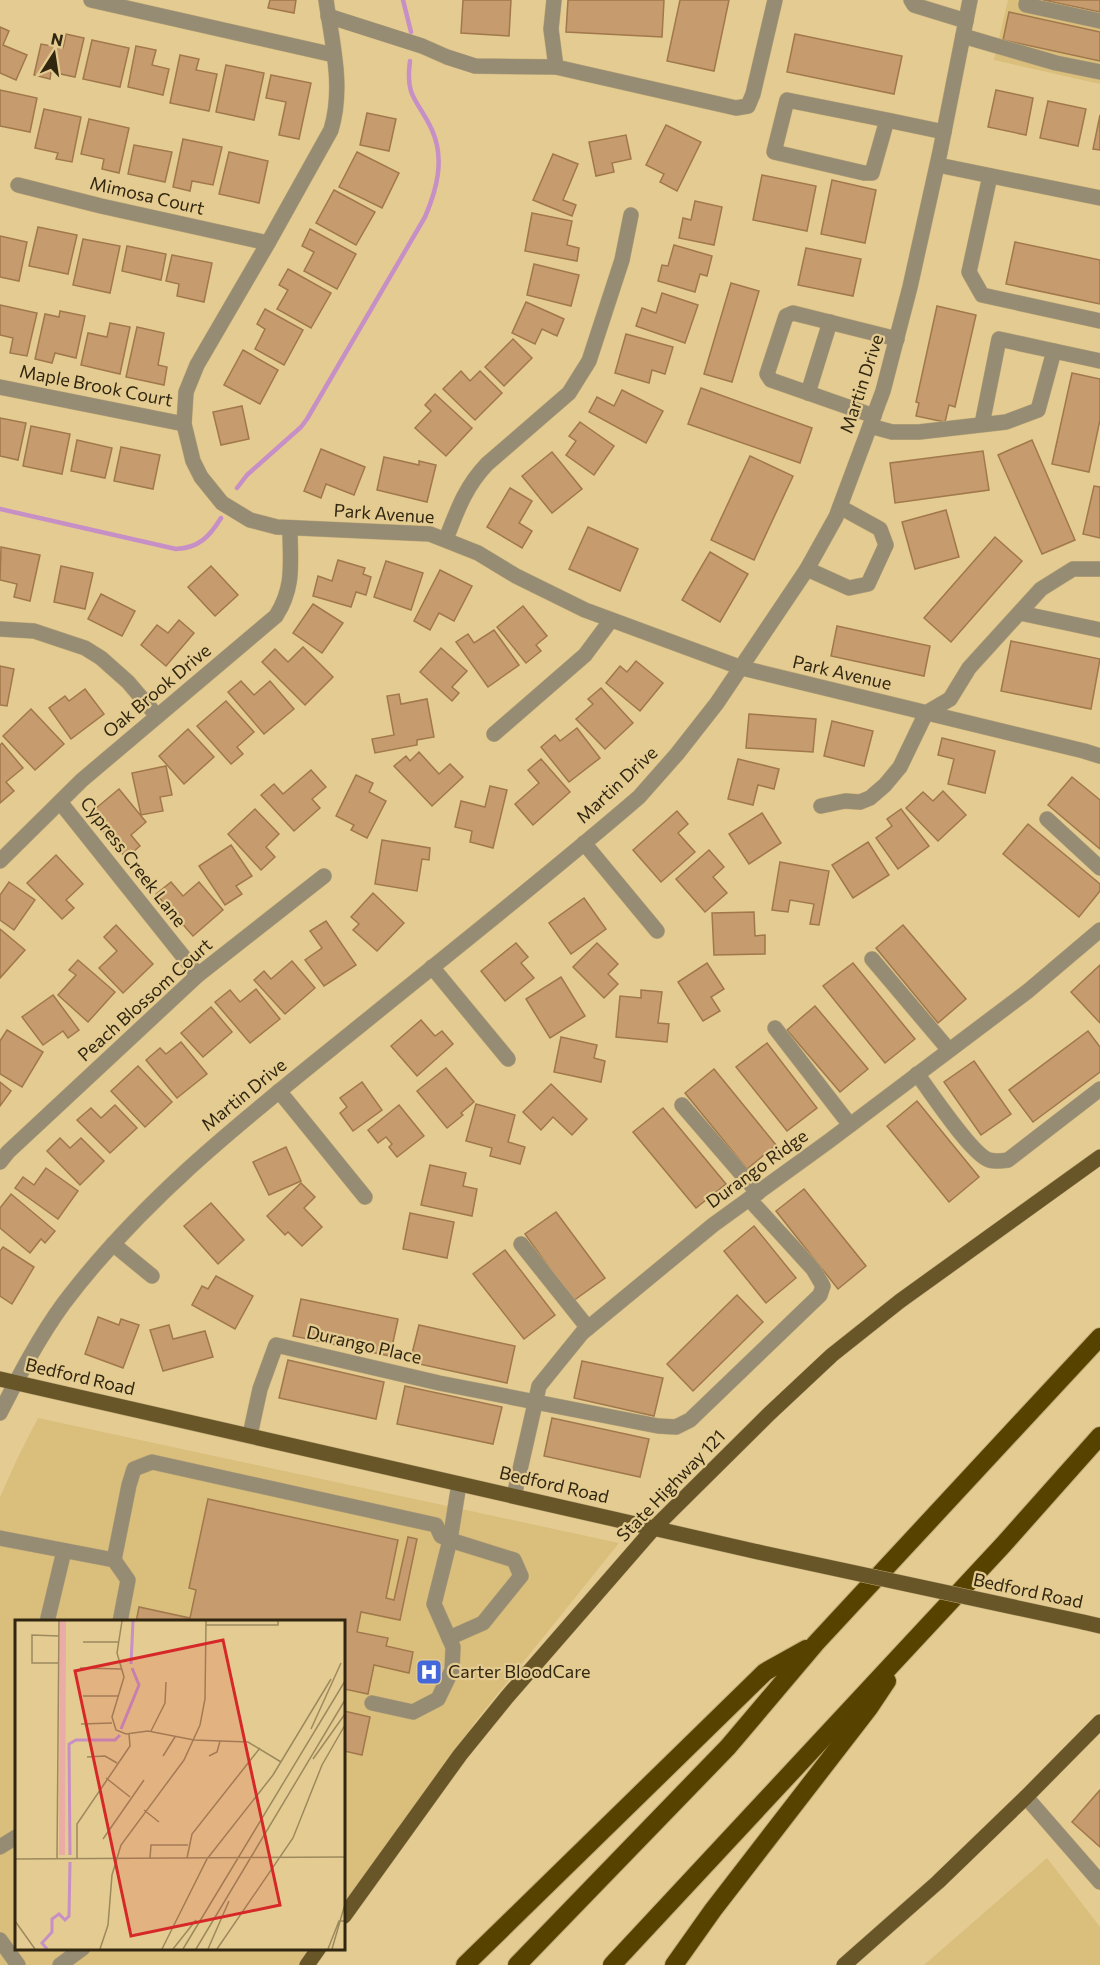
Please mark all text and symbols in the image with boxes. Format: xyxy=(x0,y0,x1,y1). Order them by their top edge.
north arrow xyxy=(24,24,84,84)
text: N xyxy=(49,28,65,49)
street label: Mimosa Court xyxy=(88,171,207,219)
street label: Martin Drive xyxy=(835,331,887,436)
street label: Maple Brook Court xyxy=(18,359,175,411)
street label: Park Avenue xyxy=(333,499,435,528)
street label: Oak Brook Drive xyxy=(98,639,215,742)
street label: Park Avenue xyxy=(790,650,894,694)
street label: Martin Drive xyxy=(571,741,661,827)
street label: Cypress Creek Lane xyxy=(76,792,191,931)
street label: Peach Blossom Court xyxy=(73,933,216,1065)
street label: Martin Drive xyxy=(196,1053,290,1135)
street label: Durango Ridge xyxy=(701,1124,811,1212)
street label: Durango Place xyxy=(304,1320,424,1368)
street label: Bedford Road xyxy=(23,1353,137,1399)
street label: State Highway 121 xyxy=(611,1425,729,1546)
street label: Bedford Road xyxy=(497,1461,611,1507)
street label: Bedford Road xyxy=(971,1568,1085,1612)
inset map xyxy=(15,1620,345,1950)
hospital icon: Carter BloodCare xyxy=(414,1657,444,1687)
place label: Carter BloodCare xyxy=(448,1660,591,1682)

